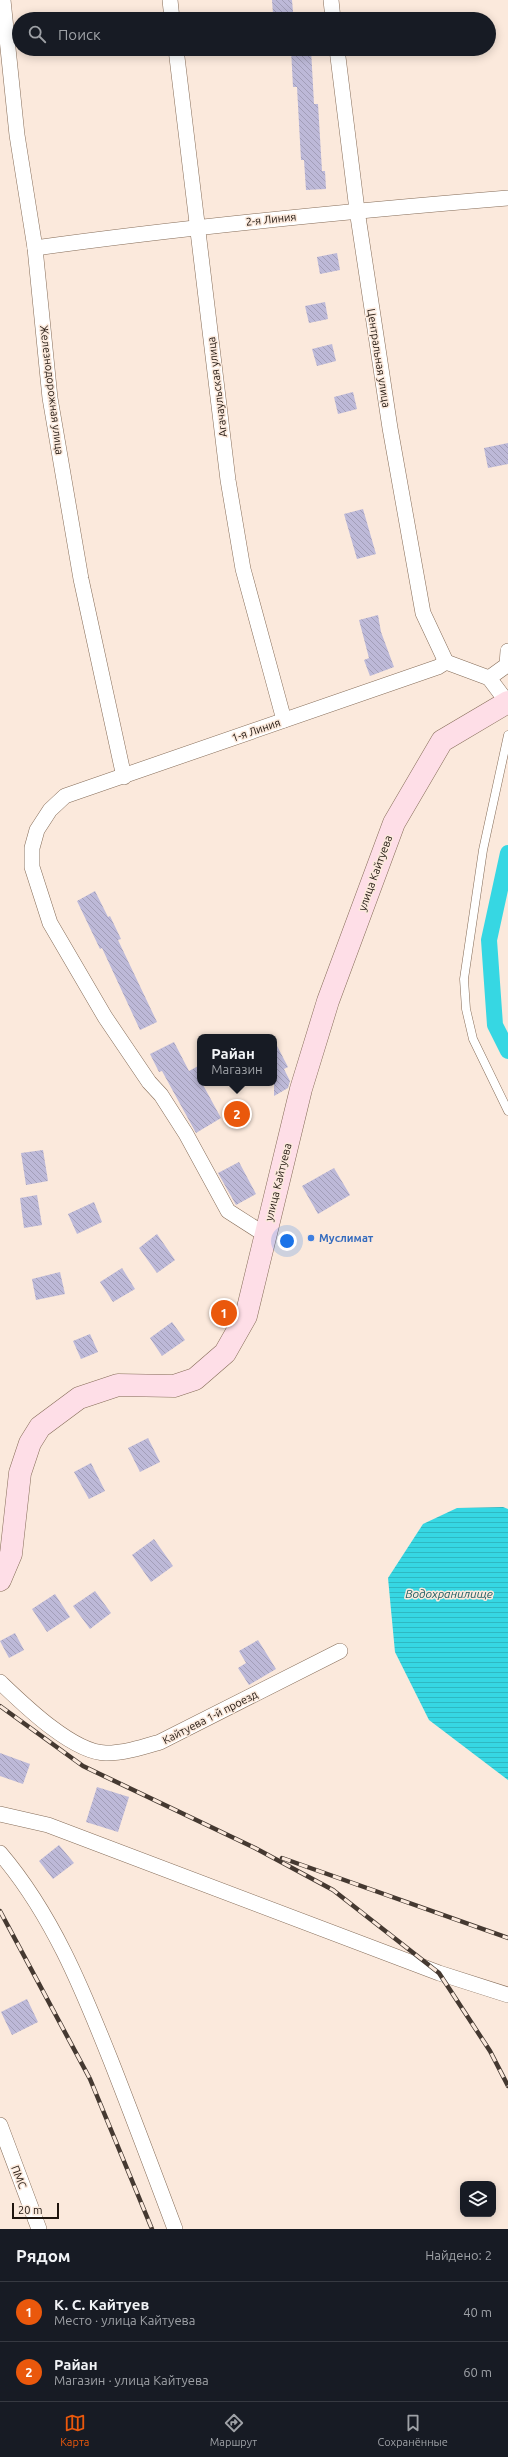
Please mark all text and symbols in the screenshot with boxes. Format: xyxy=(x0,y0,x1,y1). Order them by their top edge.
search box xyxy=(12,12,496,56)
icon: search xyxy=(26,23,48,45)
text: Поиск xyxy=(58,26,101,43)
street label: 2-я Линия xyxy=(245,210,297,228)
street label: Центральная улица xyxy=(365,308,393,408)
street label: Железнодорожная улица xyxy=(38,325,66,455)
street label: Агачаульская улица xyxy=(205,336,229,438)
street label: 1-я Линия xyxy=(230,716,282,744)
street label: улица Кайтуева xyxy=(356,833,394,913)
popup xyxy=(197,1034,277,1086)
text: Райан xyxy=(211,1045,255,1062)
text: Магазин xyxy=(211,1062,263,1076)
pin: 2 xyxy=(224,1099,250,1129)
street label: улица Кайтуева xyxy=(263,1142,293,1222)
your location xyxy=(277,1231,297,1251)
place label: Муслимат xyxy=(319,1232,374,1244)
marker: Муслимат xyxy=(306,1233,316,1243)
pin: 1 xyxy=(211,1298,237,1328)
water label: Водохранилище xyxy=(405,1587,493,1600)
street label: Кайтуева 1-й проезд xyxy=(160,1688,260,1746)
street label: ПМС xyxy=(9,2164,29,2191)
map controls xyxy=(460,2181,496,2217)
button: layers xyxy=(460,2181,496,2217)
scale bar xyxy=(12,2201,59,2220)
text: 20 m xyxy=(18,2204,42,2216)
text: Рядом xyxy=(16,2246,71,2265)
text: Найдено: 2 xyxy=(425,2248,492,2262)
text: К. С. Кайтуев xyxy=(54,2296,149,2313)
text: 1 xyxy=(25,2305,33,2319)
text: 40 m xyxy=(463,2305,492,2319)
text: Место · улица Кайтуева xyxy=(54,2313,195,2327)
text: Райан xyxy=(54,2356,98,2373)
text: 2 xyxy=(25,2365,33,2379)
text: 60 m xyxy=(463,2365,492,2379)
text: Магазин · улица Кайтуева xyxy=(54,2373,209,2387)
tab: Карта xyxy=(60,2412,89,2448)
tab: Маршрут xyxy=(210,2412,257,2448)
tab: Сохранённые xyxy=(378,2412,448,2448)

